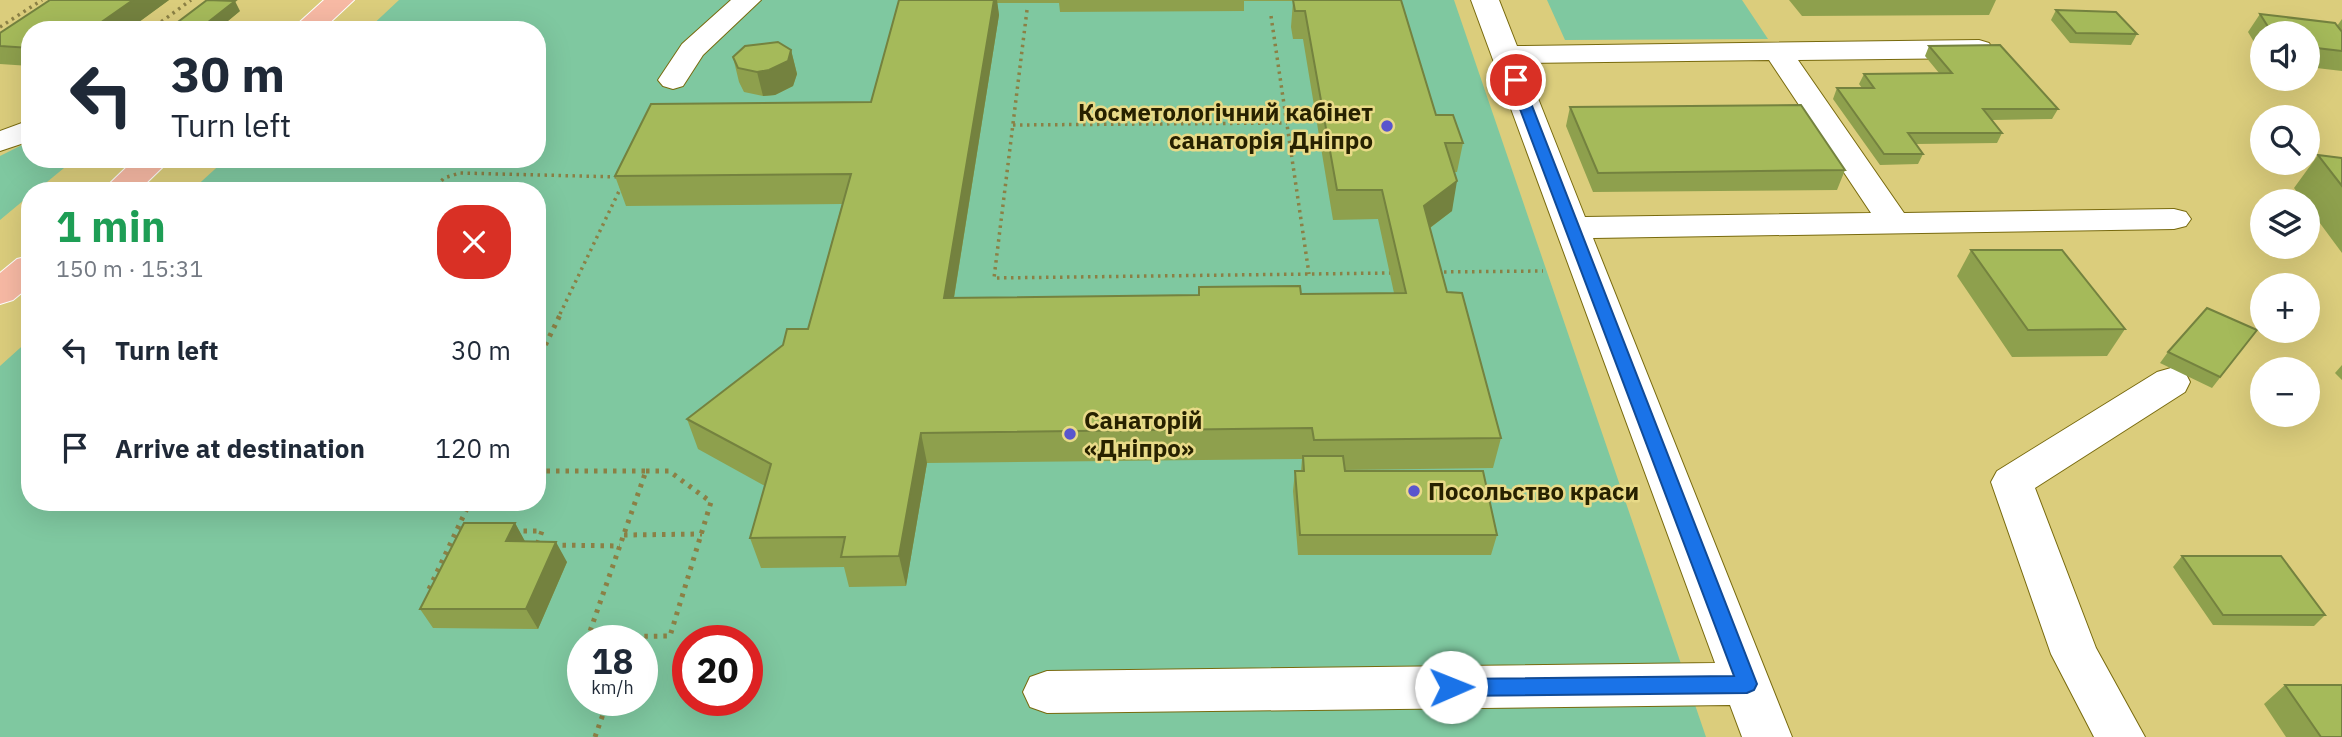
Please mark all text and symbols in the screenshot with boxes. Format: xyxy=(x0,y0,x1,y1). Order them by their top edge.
map controls xyxy=(2250,21,2320,427)
button: sound xyxy=(2250,21,2320,91)
text: 30 m xyxy=(171,42,285,105)
icon: left xyxy=(56,49,147,140)
pin xyxy=(1486,50,1546,110)
icon: arrive xyxy=(1497,61,1535,99)
place label: Косметологічний кабінет санаторія Дніпро xyxy=(1078,96,1373,156)
text: Turn left xyxy=(171,104,291,146)
button: search xyxy=(2250,105,2320,175)
marker: Косметологічний кабінет санаторія Дніпро xyxy=(1379,118,1395,134)
button: layers xyxy=(2250,189,2320,259)
text: 1 min xyxy=(56,199,166,254)
button: close xyxy=(437,205,511,279)
text: 150 m · 15:31 xyxy=(56,253,203,283)
button: + xyxy=(2250,273,2320,343)
icon: left xyxy=(56,331,94,369)
text: Turn left xyxy=(115,333,218,367)
text: 30 m xyxy=(451,333,511,367)
button: − xyxy=(2250,357,2320,427)
place label: Санаторій «Дніпро» xyxy=(1084,404,1203,464)
marker: Санаторій «Дніпро» xyxy=(1062,426,1078,442)
icon: arrive xyxy=(56,429,94,467)
text: Arrive at destination xyxy=(115,431,365,465)
text: 120 m xyxy=(435,431,511,465)
place label: Посольство краси xyxy=(1428,475,1639,507)
marker: Посольство краси xyxy=(1406,483,1422,499)
speed limit sign: 20 xyxy=(672,625,763,716)
text: 18 xyxy=(591,638,634,684)
position arrow xyxy=(1414,650,1488,724)
text: km/h xyxy=(591,676,634,699)

